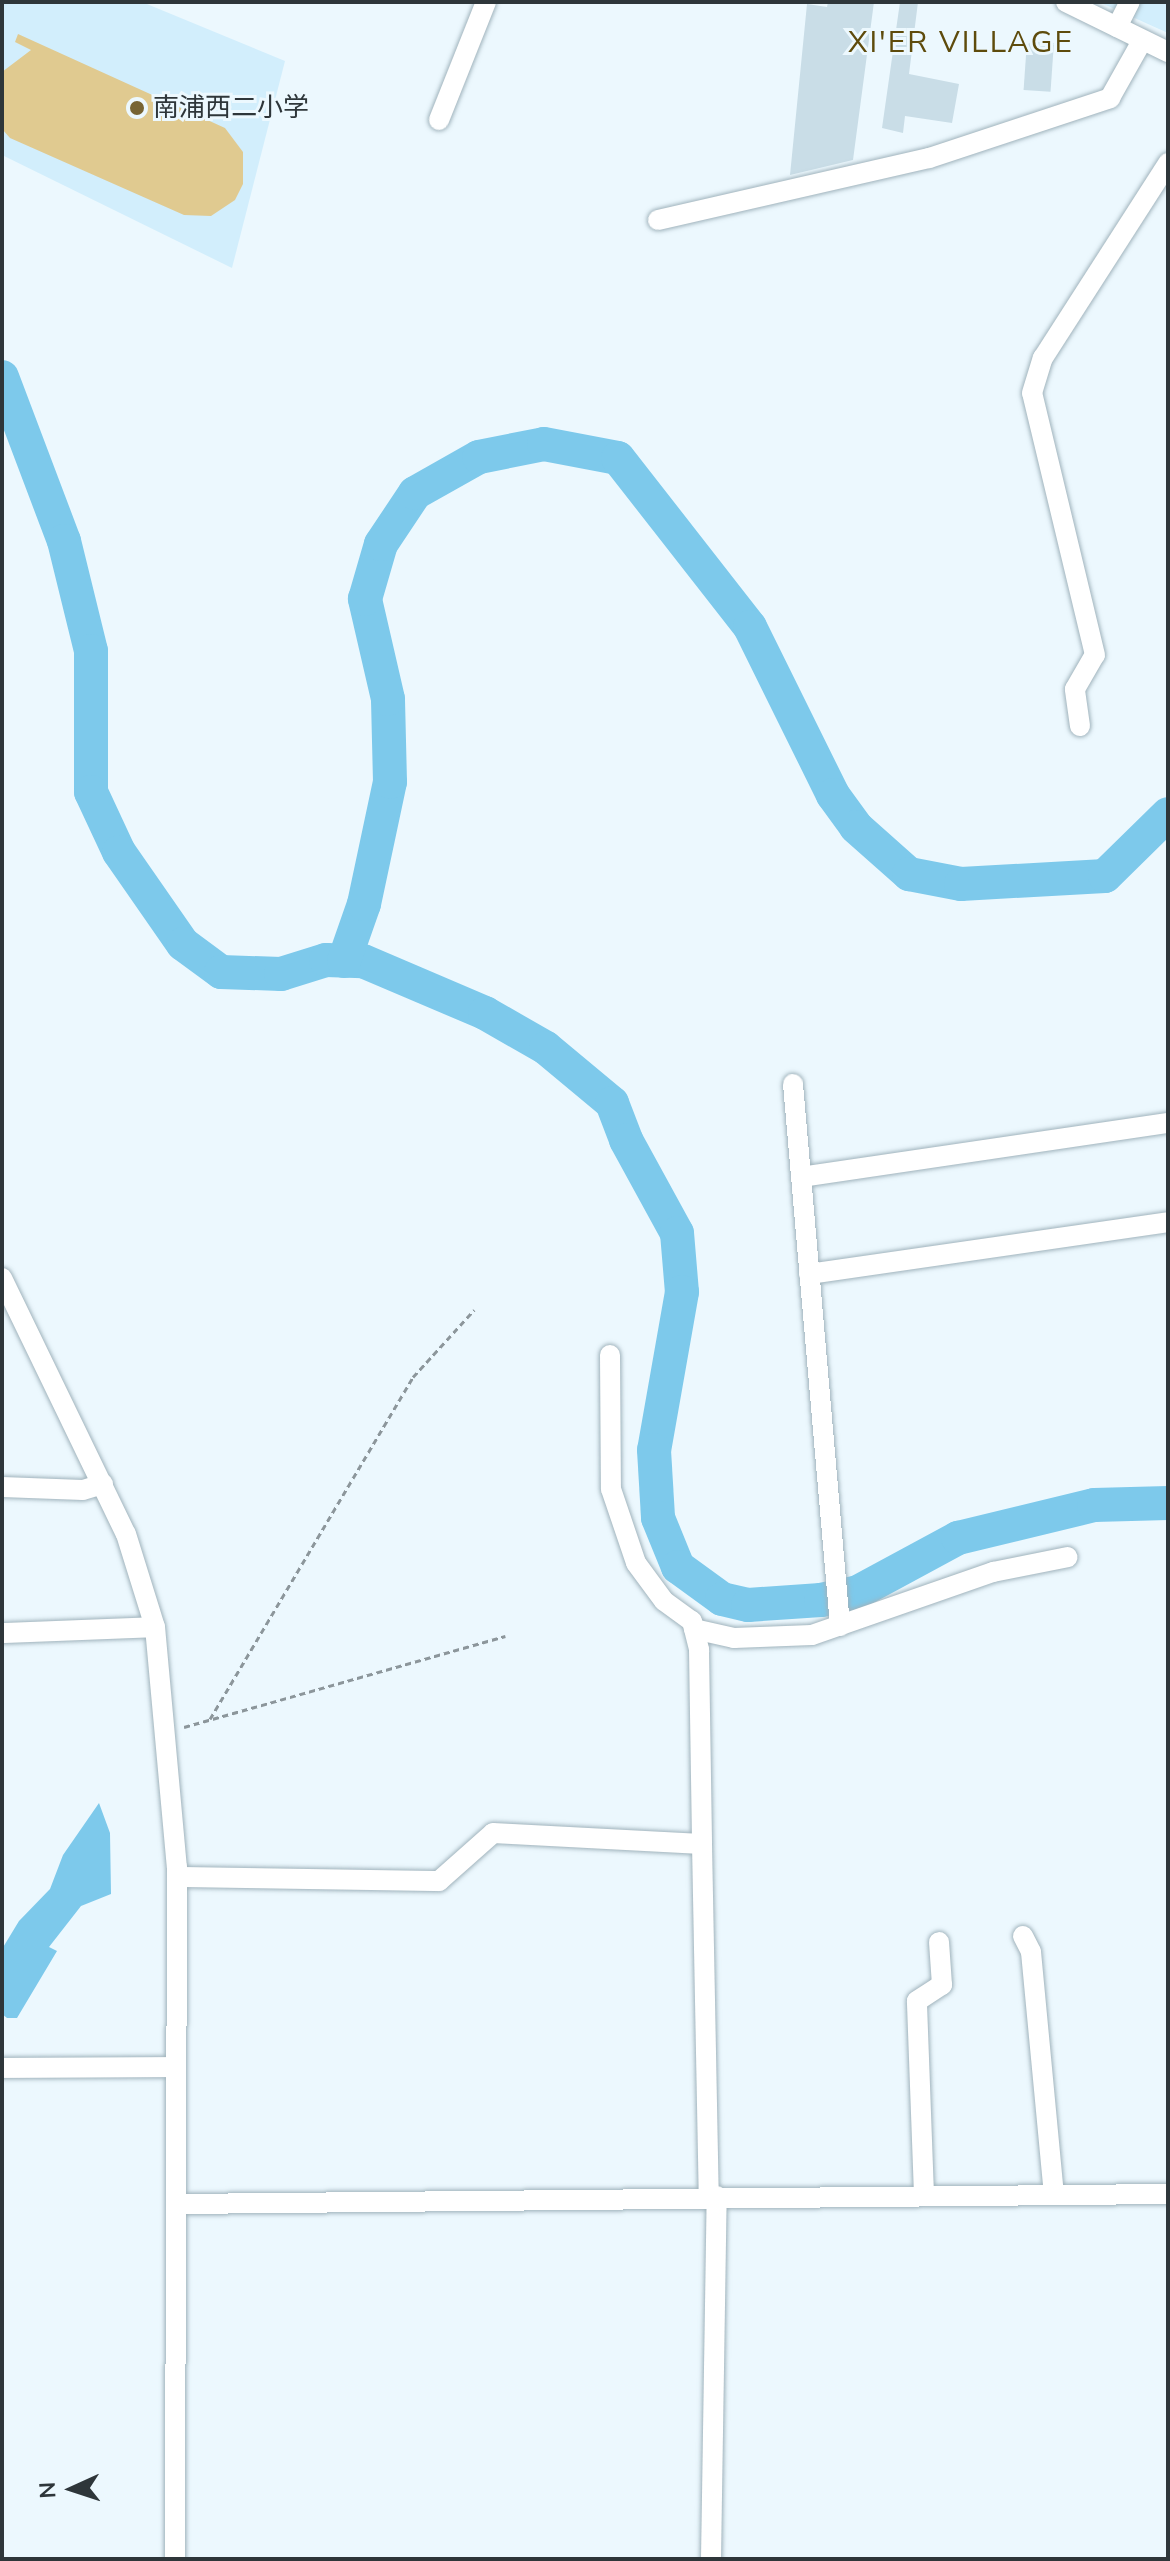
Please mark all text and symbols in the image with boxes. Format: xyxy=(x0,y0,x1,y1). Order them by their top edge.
district label: XI'ER VILLAGE xyxy=(848,25,1074,61)
place label: 南浦西二小学 xyxy=(153,92,309,124)
marker: 南浦西二小学 xyxy=(128,99,146,117)
north arrow xyxy=(32,2449,112,2529)
text: N xyxy=(33,2481,63,2499)

